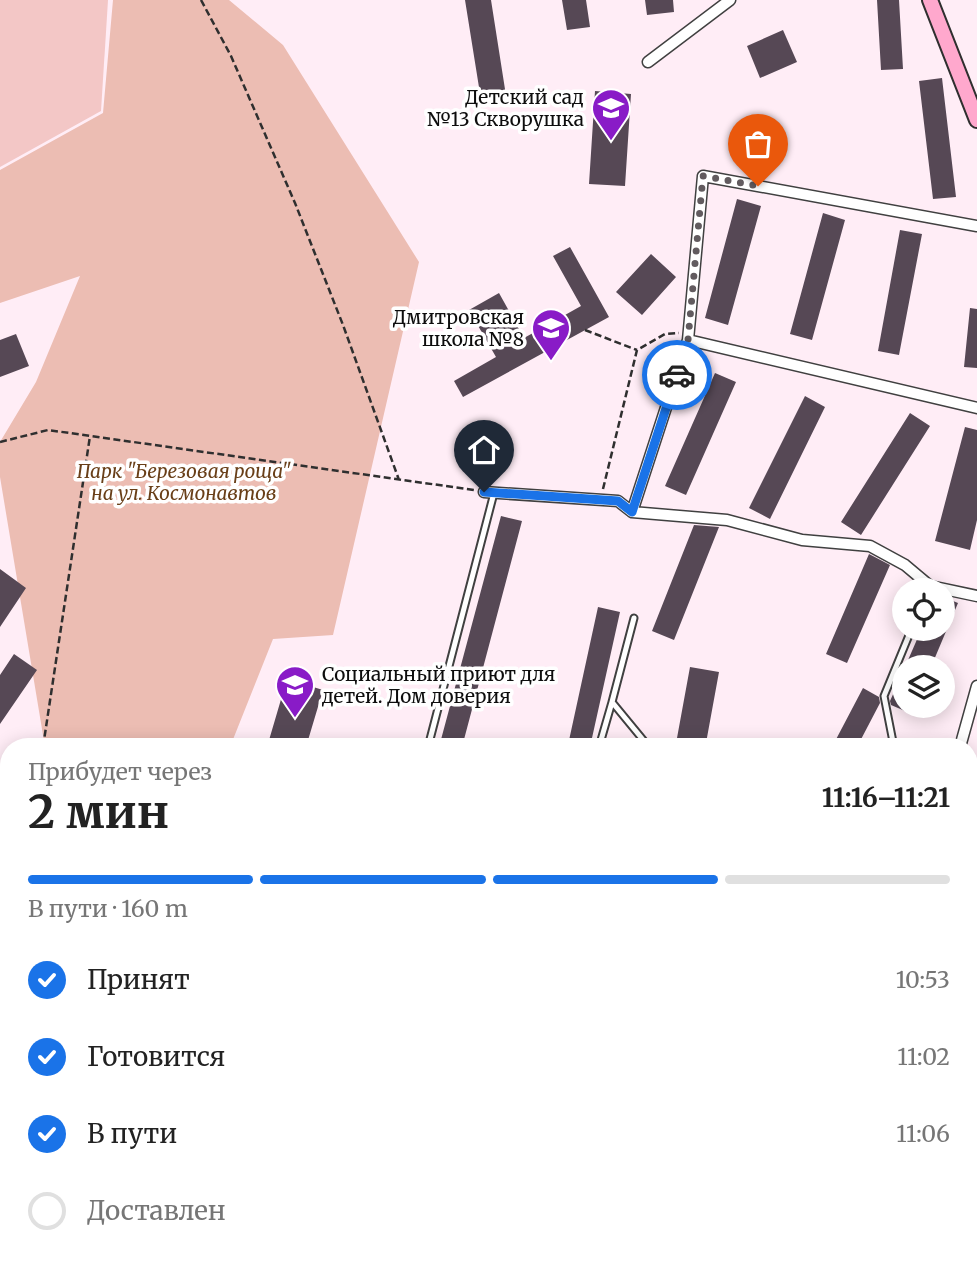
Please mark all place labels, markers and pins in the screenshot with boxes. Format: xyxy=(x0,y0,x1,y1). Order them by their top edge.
place label: Детский сад №13 Скворушка xyxy=(427,85,584,131)
school or university icon: Детский сад №13 Скворушка xyxy=(590,87,632,142)
pin xyxy=(728,114,788,186)
place label: Дмитровская школа №8 xyxy=(393,305,524,351)
school or university icon: Дмитровская школа №8 xyxy=(530,307,572,362)
pin xyxy=(454,420,514,492)
place label: Социальный приют для детей. Дом доверия xyxy=(321,662,555,708)
school or university icon: Социальный приют для детей. Дом доверия xyxy=(274,664,316,719)

